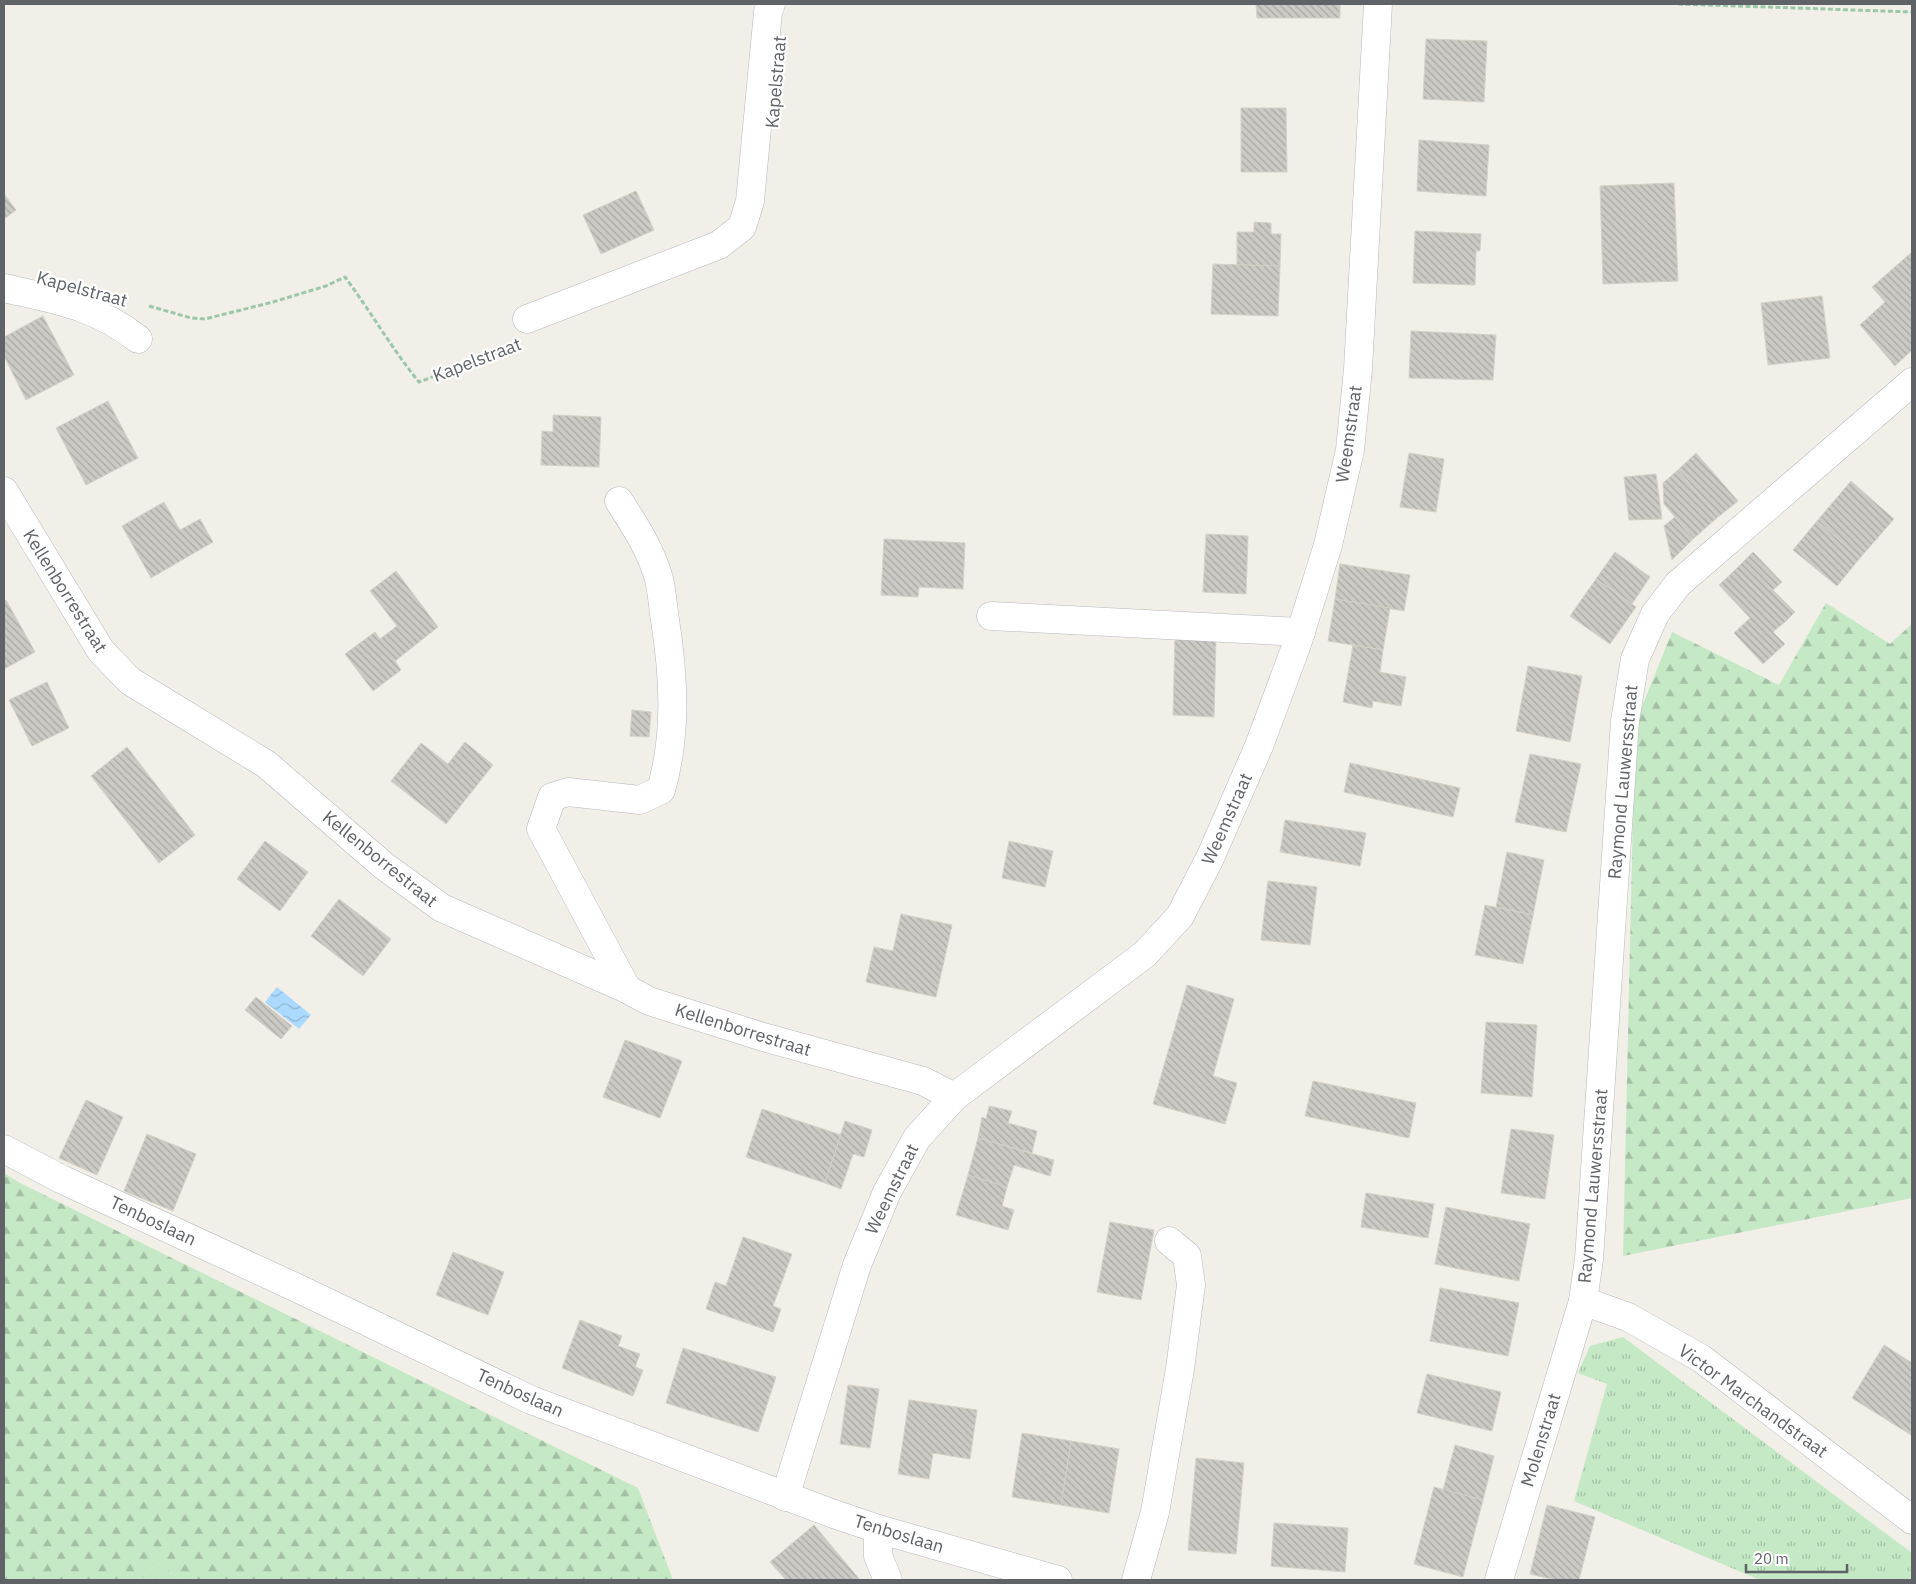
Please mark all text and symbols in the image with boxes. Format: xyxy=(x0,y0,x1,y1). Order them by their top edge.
street label: Kapelstraat xyxy=(760,35,791,129)
street label: Kapelstraat xyxy=(34,265,130,312)
street label: Kapelstraat xyxy=(429,332,524,387)
street label: Weemstraat xyxy=(1330,384,1367,484)
street label: Kellenborrestraat xyxy=(18,525,113,657)
street label: Raymond Lauwersstraat xyxy=(1603,684,1642,880)
street label: Weemstraat xyxy=(1196,769,1257,868)
street label: Kellenborrestraat xyxy=(318,805,442,912)
street label: Kellenborrestraat xyxy=(672,998,814,1061)
street label: Raymond Lauwersstraat xyxy=(1573,1088,1612,1284)
street label: Weemstraat xyxy=(860,1140,923,1238)
street label: Tenboslaan xyxy=(106,1190,200,1251)
street label: Victor Marchandstraat xyxy=(1674,1339,1832,1463)
street label: Tenboslaan xyxy=(473,1363,567,1422)
street label: Molenstraat xyxy=(1515,1390,1566,1489)
street label: Tenboslaan xyxy=(851,1509,947,1558)
scale bar xyxy=(1746,1542,1847,1574)
text: 20 m xyxy=(1754,1549,1789,1568)

